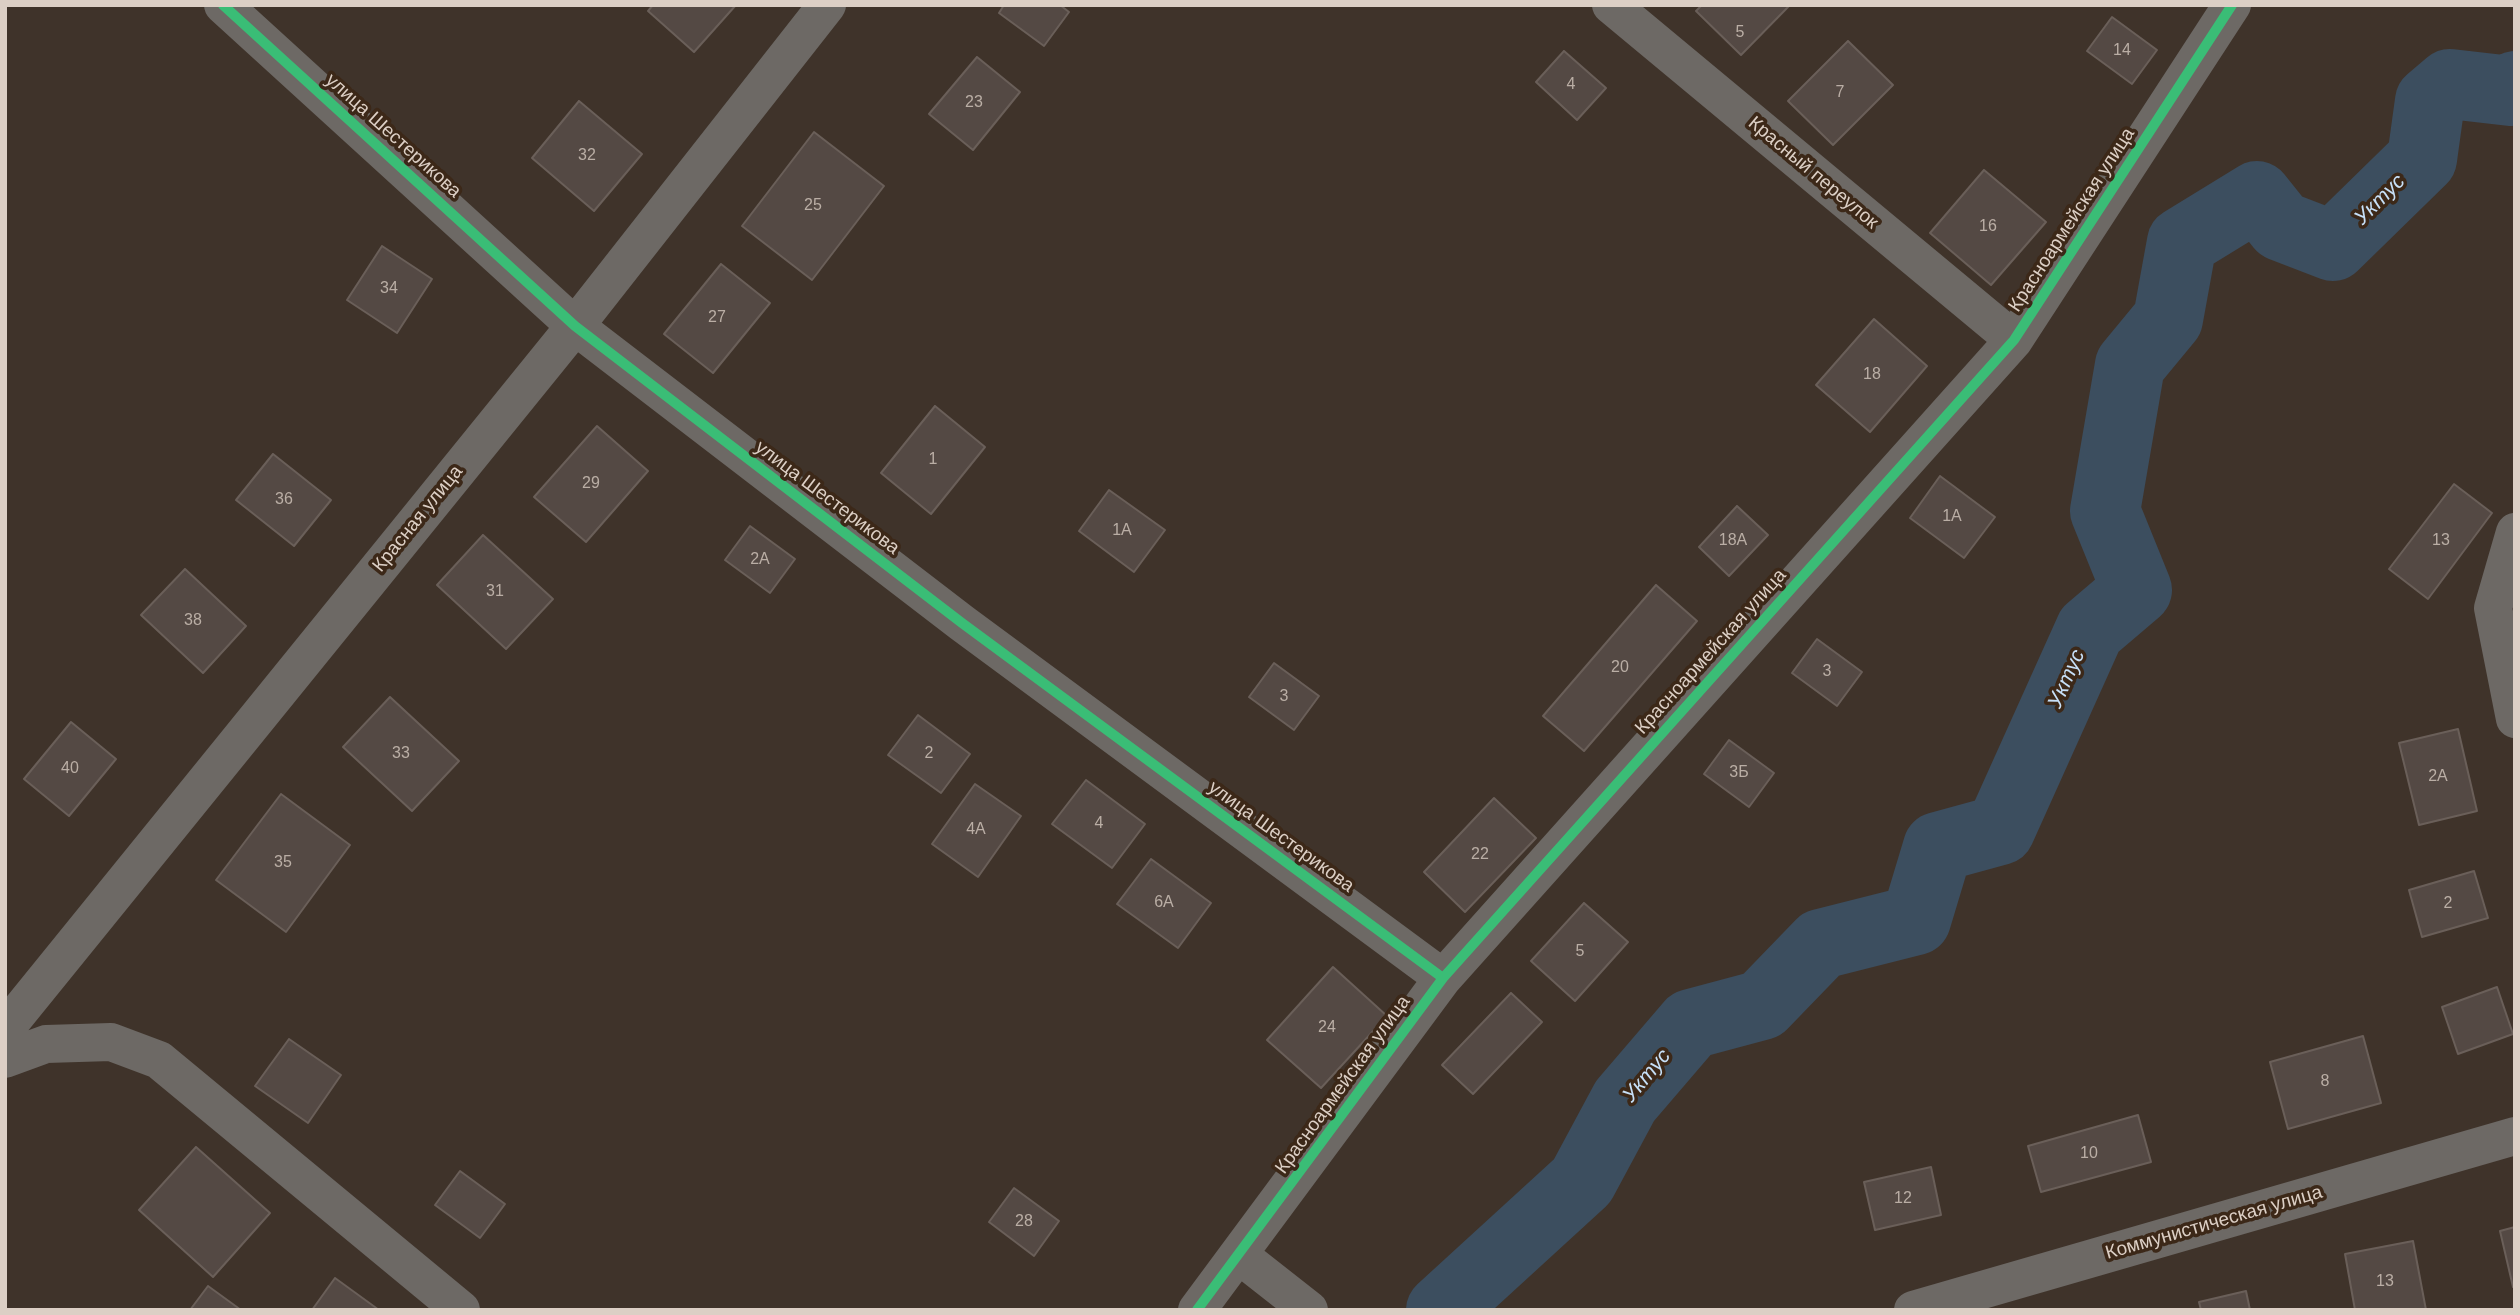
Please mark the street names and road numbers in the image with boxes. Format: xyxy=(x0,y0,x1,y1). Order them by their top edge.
street label: улица Шестерикова xyxy=(320,69,466,203)
street label: Красный переулок xyxy=(1743,112,1883,234)
street label: Красноармейская улица xyxy=(2004,124,2140,316)
street label: улица Шестерикова xyxy=(750,436,904,560)
street label: Красная улица xyxy=(368,461,468,577)
street label: Красноармейская улица xyxy=(1631,565,1791,739)
street label: улица Шестерикова xyxy=(1204,776,1358,898)
street label: Красноармейская улица xyxy=(1271,991,1415,1179)
street label: Коммунистическая улица xyxy=(2103,1181,2325,1265)

